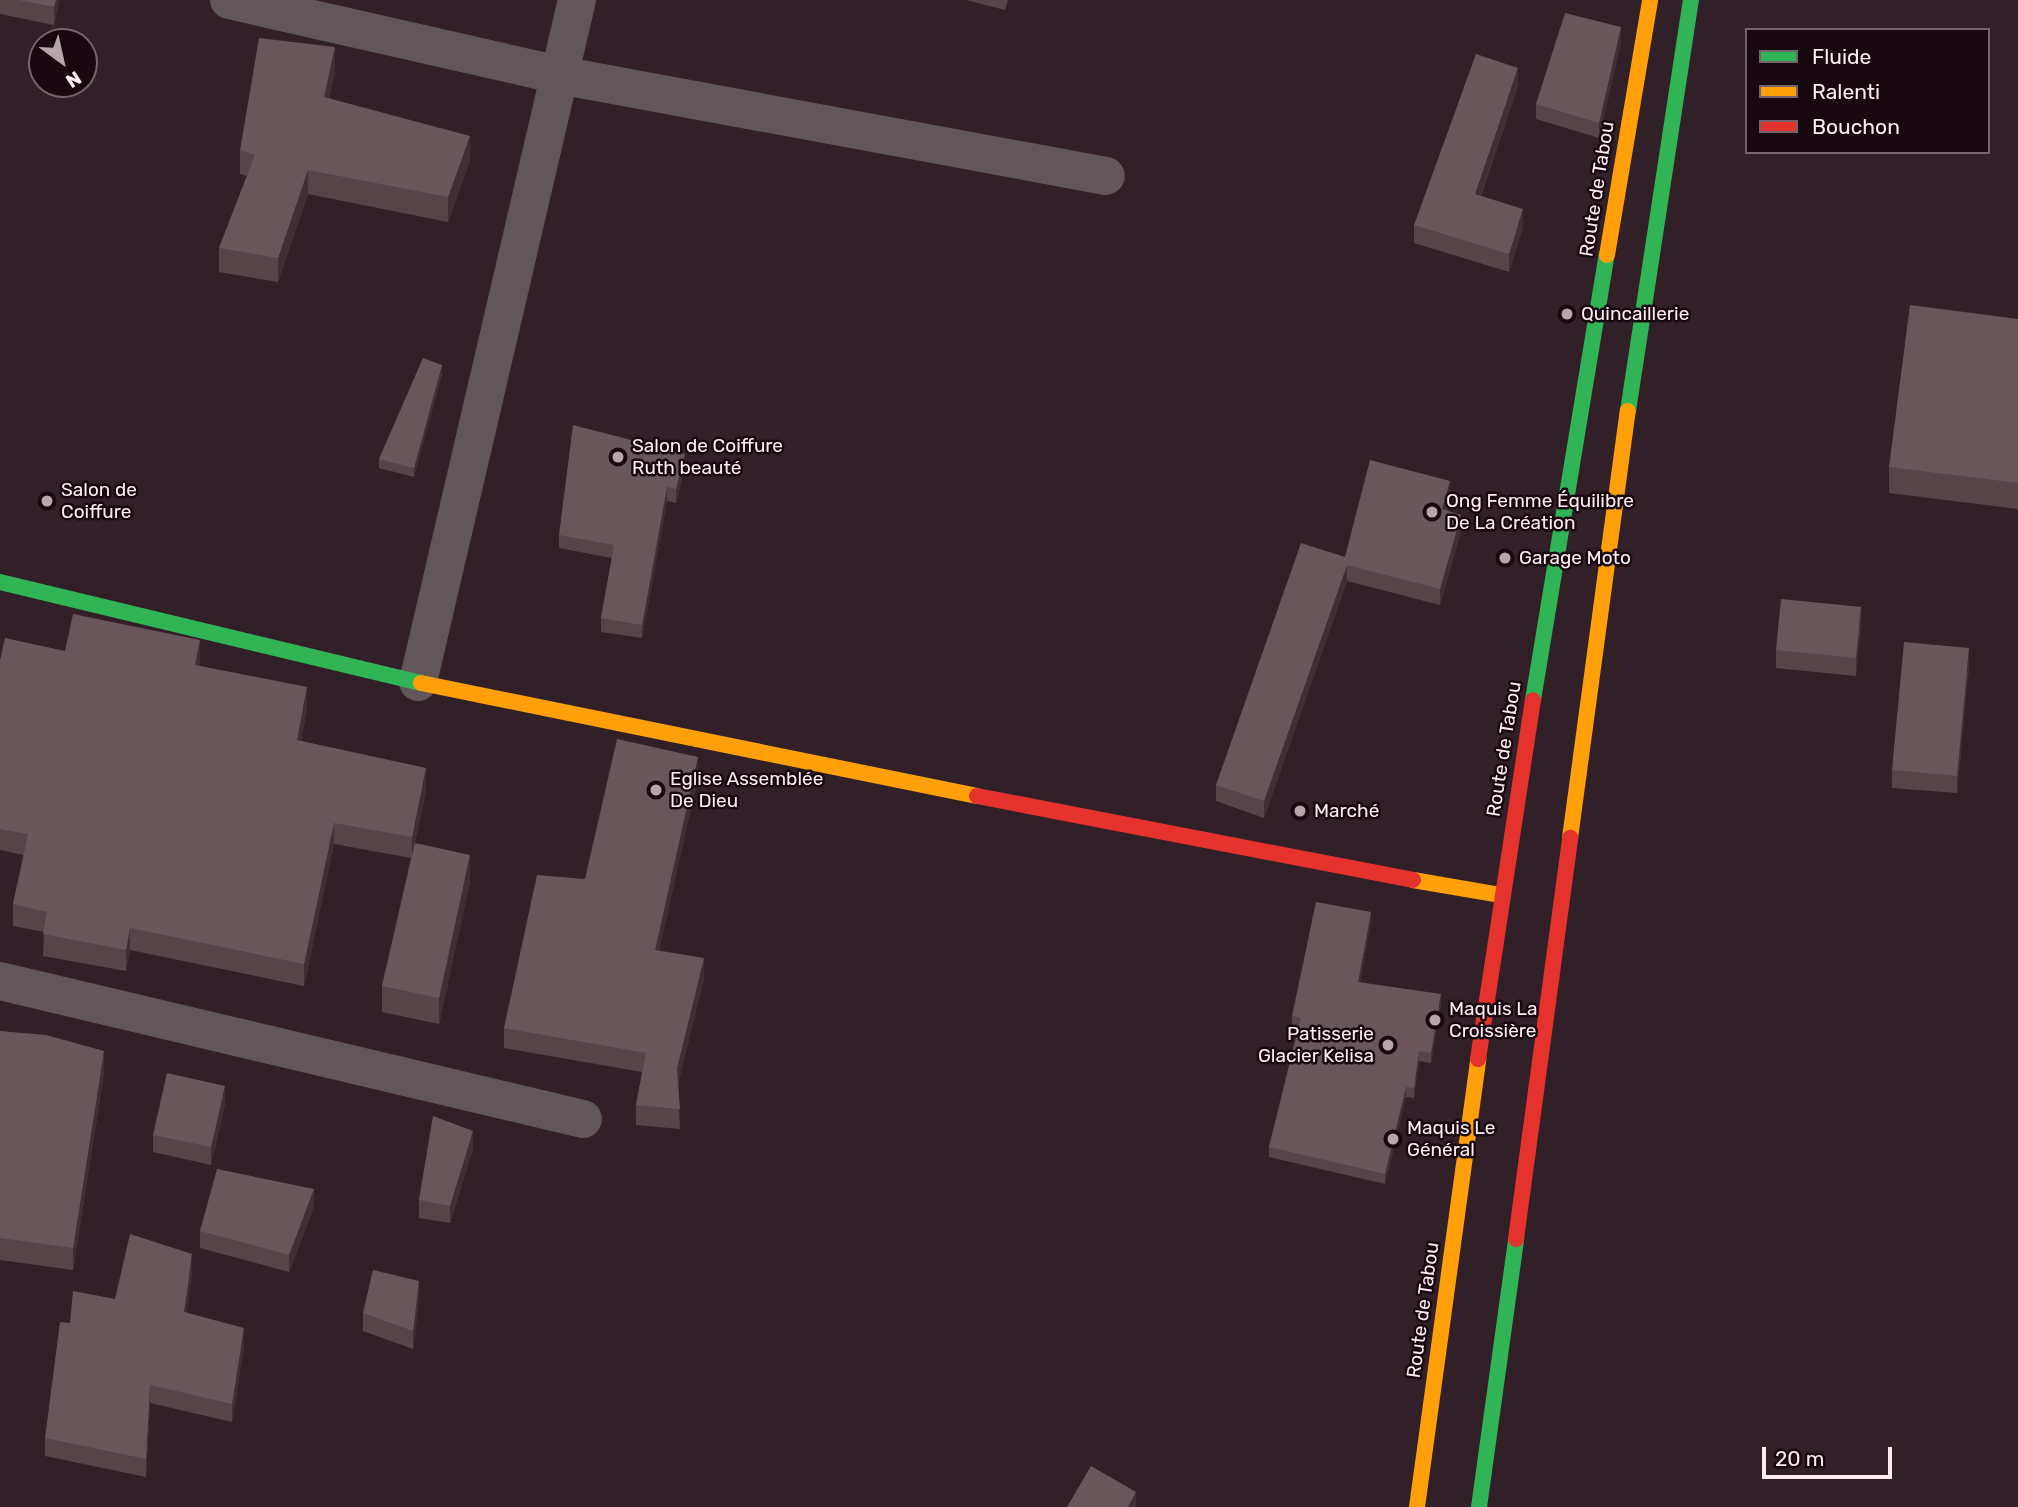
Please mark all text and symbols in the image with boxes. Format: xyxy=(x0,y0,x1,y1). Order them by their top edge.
north arrow xyxy=(28,28,98,98)
legend xyxy=(1745,28,1990,154)
text: Fluide xyxy=(1812,44,1871,69)
text: N xyxy=(62,66,86,93)
text: Ralenti xyxy=(1812,79,1880,104)
text: Bouchon xyxy=(1812,114,1900,139)
street label: Route de Tabou xyxy=(1575,119,1619,259)
place label: Quincaillerie xyxy=(1581,303,1689,325)
marker: Quincaillerie xyxy=(1559,306,1575,322)
place label: Salon de Coiffure Ruth beauté xyxy=(632,435,783,479)
marker: Salon de Coiffure Ruth beauté xyxy=(610,449,626,465)
place label: Salon de Coiffure xyxy=(61,479,137,523)
place label: Ong Femme Équilibre De La Création xyxy=(1446,490,1634,534)
marker: Salon de Coiffure xyxy=(39,493,55,509)
marker: Ong Femme Équilibre De La Création xyxy=(1424,504,1440,520)
place label: Garage Moto xyxy=(1519,547,1631,569)
marker: Garage Moto xyxy=(1497,550,1513,566)
street label: Route de Tabou xyxy=(1482,679,1526,819)
place label: Eglise Assemblée De Dieu xyxy=(670,768,824,812)
marker: Eglise Assemblée De Dieu xyxy=(648,782,664,798)
place label: Marché xyxy=(1314,800,1379,822)
marker: Marché xyxy=(1292,803,1308,819)
place label: Maquis La Croissière xyxy=(1449,998,1537,1042)
marker: Maquis La Croissière xyxy=(1427,1012,1443,1028)
place label: Patisserie Glacier Kelisa xyxy=(1257,1023,1374,1067)
marker: Patisserie Glacier Kelisa xyxy=(1380,1037,1396,1053)
place label: Maquis Le Général xyxy=(1407,1117,1495,1161)
marker: Maquis Le Général xyxy=(1385,1131,1401,1147)
street label: Route de Tabou xyxy=(1402,1240,1444,1380)
scale bar xyxy=(1766,1434,1896,1478)
text: 20 m xyxy=(1775,1446,1824,1471)

